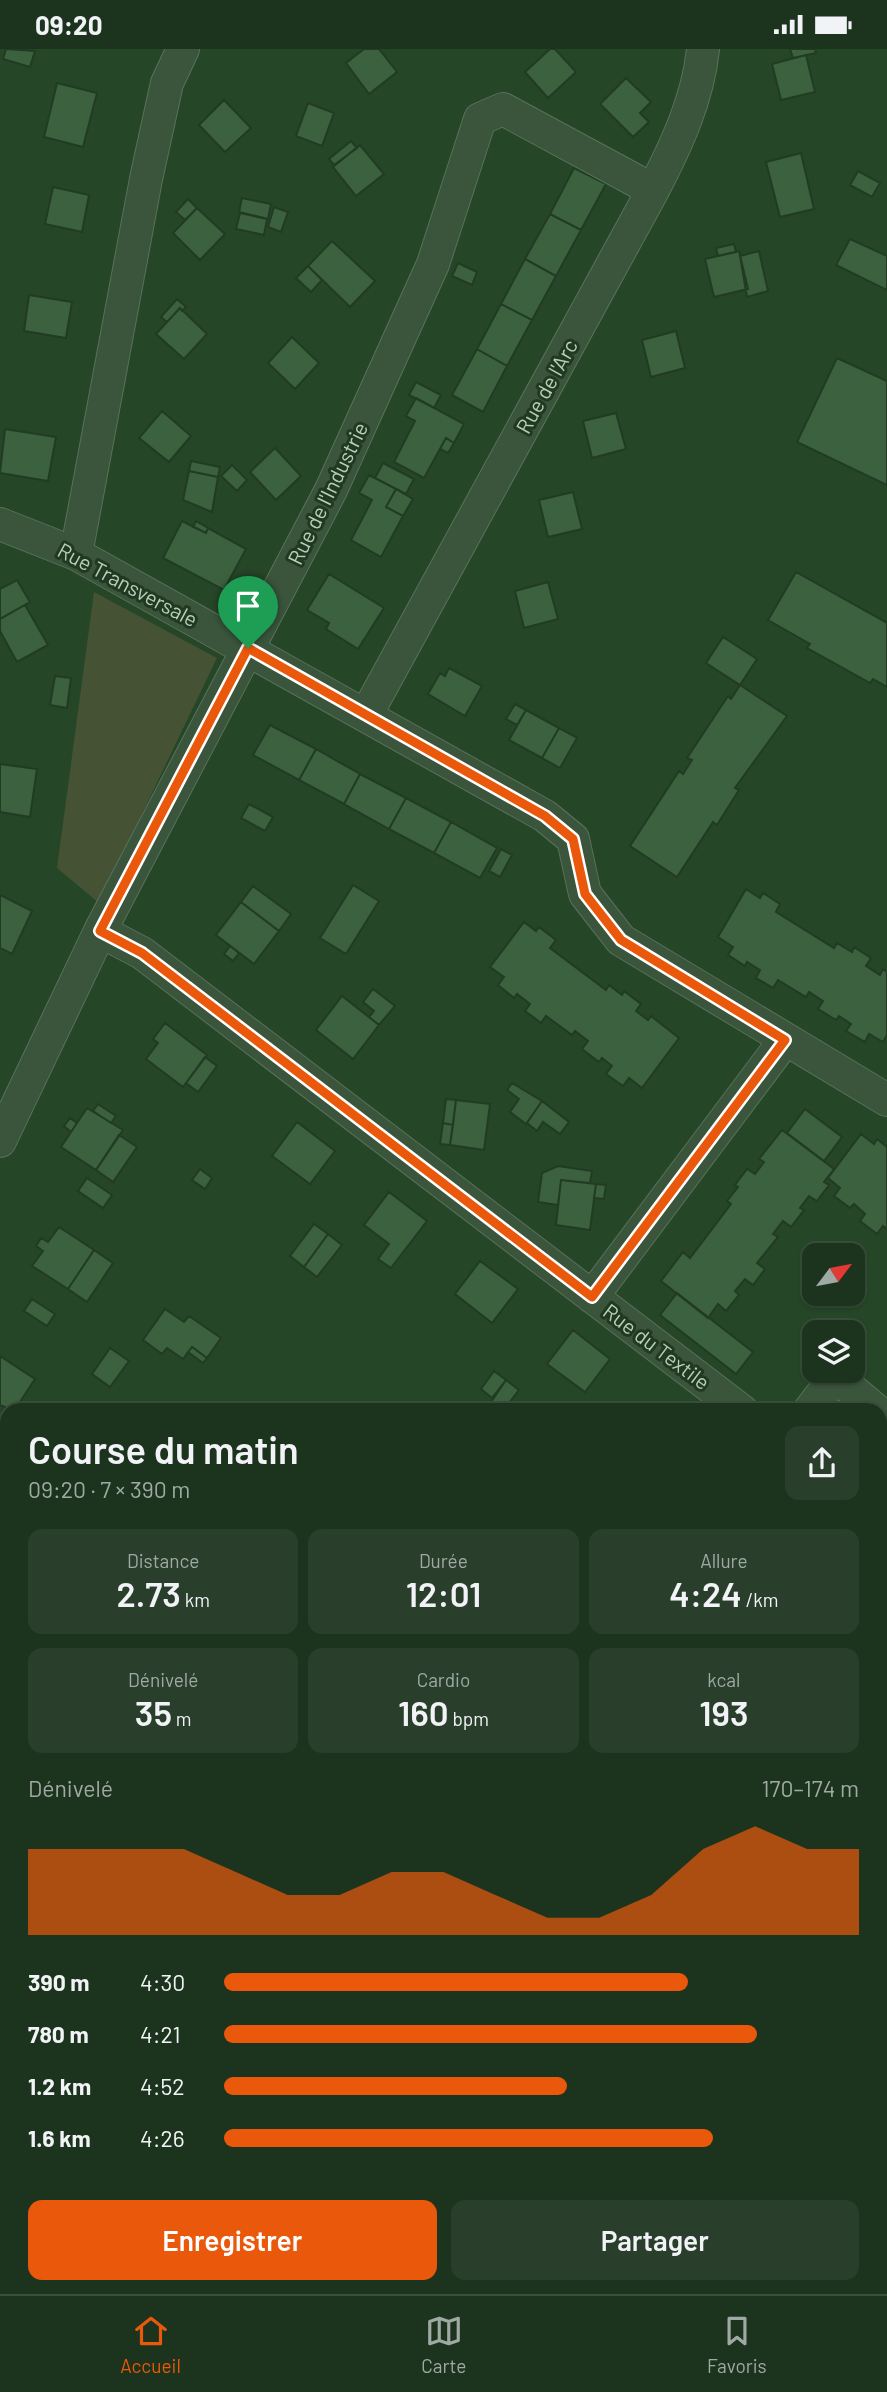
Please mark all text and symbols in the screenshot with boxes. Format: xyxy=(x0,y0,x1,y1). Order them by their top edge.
text: 09:20 xyxy=(35,9,102,40)
street label: Rue de l'Arc xyxy=(510,334,582,438)
street label: Rue de l'Industrie xyxy=(282,418,372,568)
street label: Rue Transversale xyxy=(54,537,202,631)
pin xyxy=(218,576,278,648)
icon: arrive xyxy=(229,587,267,625)
north arrow xyxy=(802,1243,864,1305)
map controls xyxy=(802,1243,865,1383)
street label: Rue du Textile xyxy=(599,1298,715,1394)
button: layers xyxy=(802,1320,865,1383)
text: Course du matin xyxy=(28,1426,299,1472)
button: share xyxy=(785,1426,859,1500)
text: 09:20 · 7 × 390 m xyxy=(28,1475,190,1503)
text: Distance xyxy=(127,1549,199,1572)
text: Durée xyxy=(419,1549,468,1572)
text: Allure xyxy=(700,1549,748,1572)
text: 2.73 xyxy=(116,1572,181,1614)
text: 12:01 xyxy=(406,1572,481,1614)
text: 4:24 xyxy=(669,1572,742,1614)
text: km xyxy=(181,1588,210,1611)
text: /km xyxy=(742,1588,778,1611)
text: Dénivelé xyxy=(128,1668,198,1691)
text: Cardio xyxy=(417,1668,470,1691)
text: kcal xyxy=(707,1668,740,1691)
text: 35 xyxy=(135,1691,172,1733)
text: 160 xyxy=(398,1691,449,1733)
text: 193 xyxy=(699,1691,749,1733)
text: m xyxy=(172,1707,191,1730)
text: bpm xyxy=(449,1707,489,1730)
text: Dénivelé xyxy=(28,1774,113,1802)
text: 170–174 m xyxy=(762,1774,859,1802)
text: 390 m xyxy=(28,1968,90,1996)
text: 4:30 xyxy=(140,1968,185,1996)
text: 780 m xyxy=(28,2020,89,2048)
text: 4:21 xyxy=(140,2020,181,2048)
text: 1.2 km xyxy=(28,2072,91,2100)
text: 4:52 xyxy=(140,2072,185,2100)
text: 1.6 km xyxy=(28,2124,91,2152)
text: 4:26 xyxy=(140,2124,185,2152)
button: Enregistrer xyxy=(28,2200,437,2280)
button: Partager xyxy=(451,2200,859,2280)
tab: Accueil xyxy=(120,2312,181,2377)
tab: Carte xyxy=(421,2312,466,2377)
tab: Favoris xyxy=(707,2312,767,2377)

